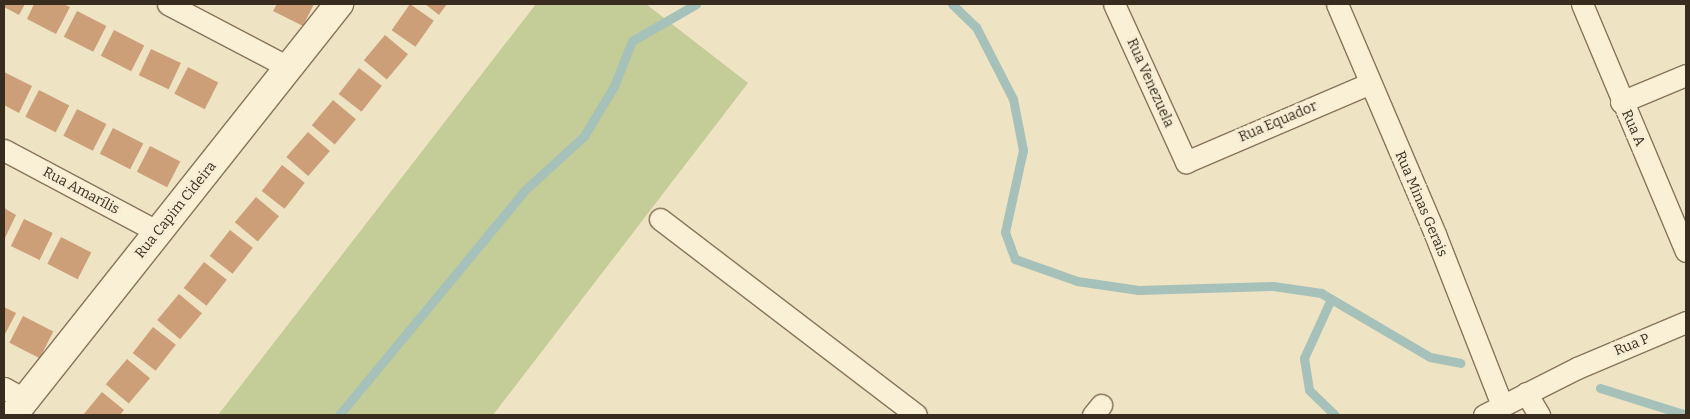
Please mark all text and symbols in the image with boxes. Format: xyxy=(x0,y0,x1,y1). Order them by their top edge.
street label: Rua Venezuela xyxy=(1123,36,1177,130)
street label: Rua Equador xyxy=(1236,98,1320,146)
street label: Rua A xyxy=(1618,107,1648,149)
street label: Rua Minas Gerais xyxy=(1391,149,1451,259)
street label: Rua Capim Cideira xyxy=(132,158,220,262)
street label: Rua Amarílis xyxy=(40,164,122,218)
street label: Rua P xyxy=(1612,330,1652,360)

